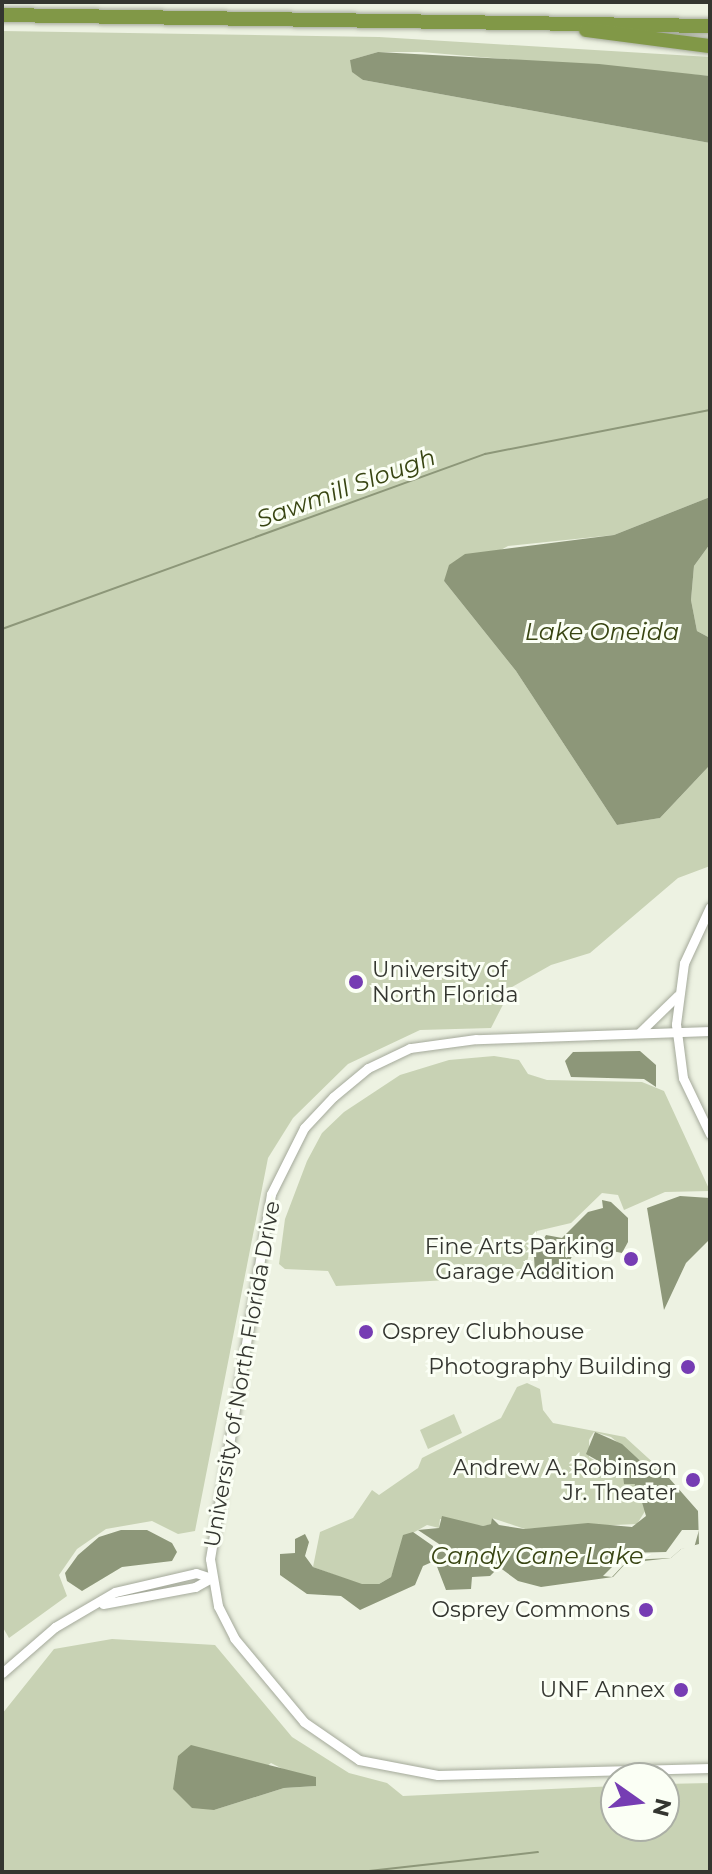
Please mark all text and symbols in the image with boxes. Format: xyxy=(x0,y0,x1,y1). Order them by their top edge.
water label: Sawmill Slough xyxy=(253,442,439,534)
water label: Lake Oneida xyxy=(525,618,679,646)
place label: University of North Florida xyxy=(372,956,519,1008)
marker: University of North Florida xyxy=(347,973,365,991)
street label: University of North Florida Drive xyxy=(199,1199,285,1549)
place label: Fine Arts Parking Garage Addition xyxy=(425,1233,615,1284)
marker: Fine Arts Parking Garage Addition xyxy=(622,1250,640,1268)
place label: Osprey Clubhouse xyxy=(382,1319,584,1345)
marker: Osprey Clubhouse xyxy=(357,1323,375,1341)
place label: Photography Building xyxy=(428,1354,672,1380)
marker: Photography Building xyxy=(679,1358,697,1376)
place label: Andrew A. Robinson Jr. Theater xyxy=(453,1454,677,1506)
marker: Andrew A. Robinson Jr. Theater xyxy=(684,1471,702,1489)
water label: Candy Cane Lake xyxy=(430,1542,644,1570)
place label: Osprey Commons xyxy=(432,1597,630,1623)
marker: Osprey Commons xyxy=(637,1601,655,1619)
place label: UNF Annex xyxy=(540,1677,665,1703)
marker: UNF Annex xyxy=(672,1681,690,1699)
north arrow xyxy=(600,1762,680,1842)
text: N xyxy=(647,1796,677,1819)

